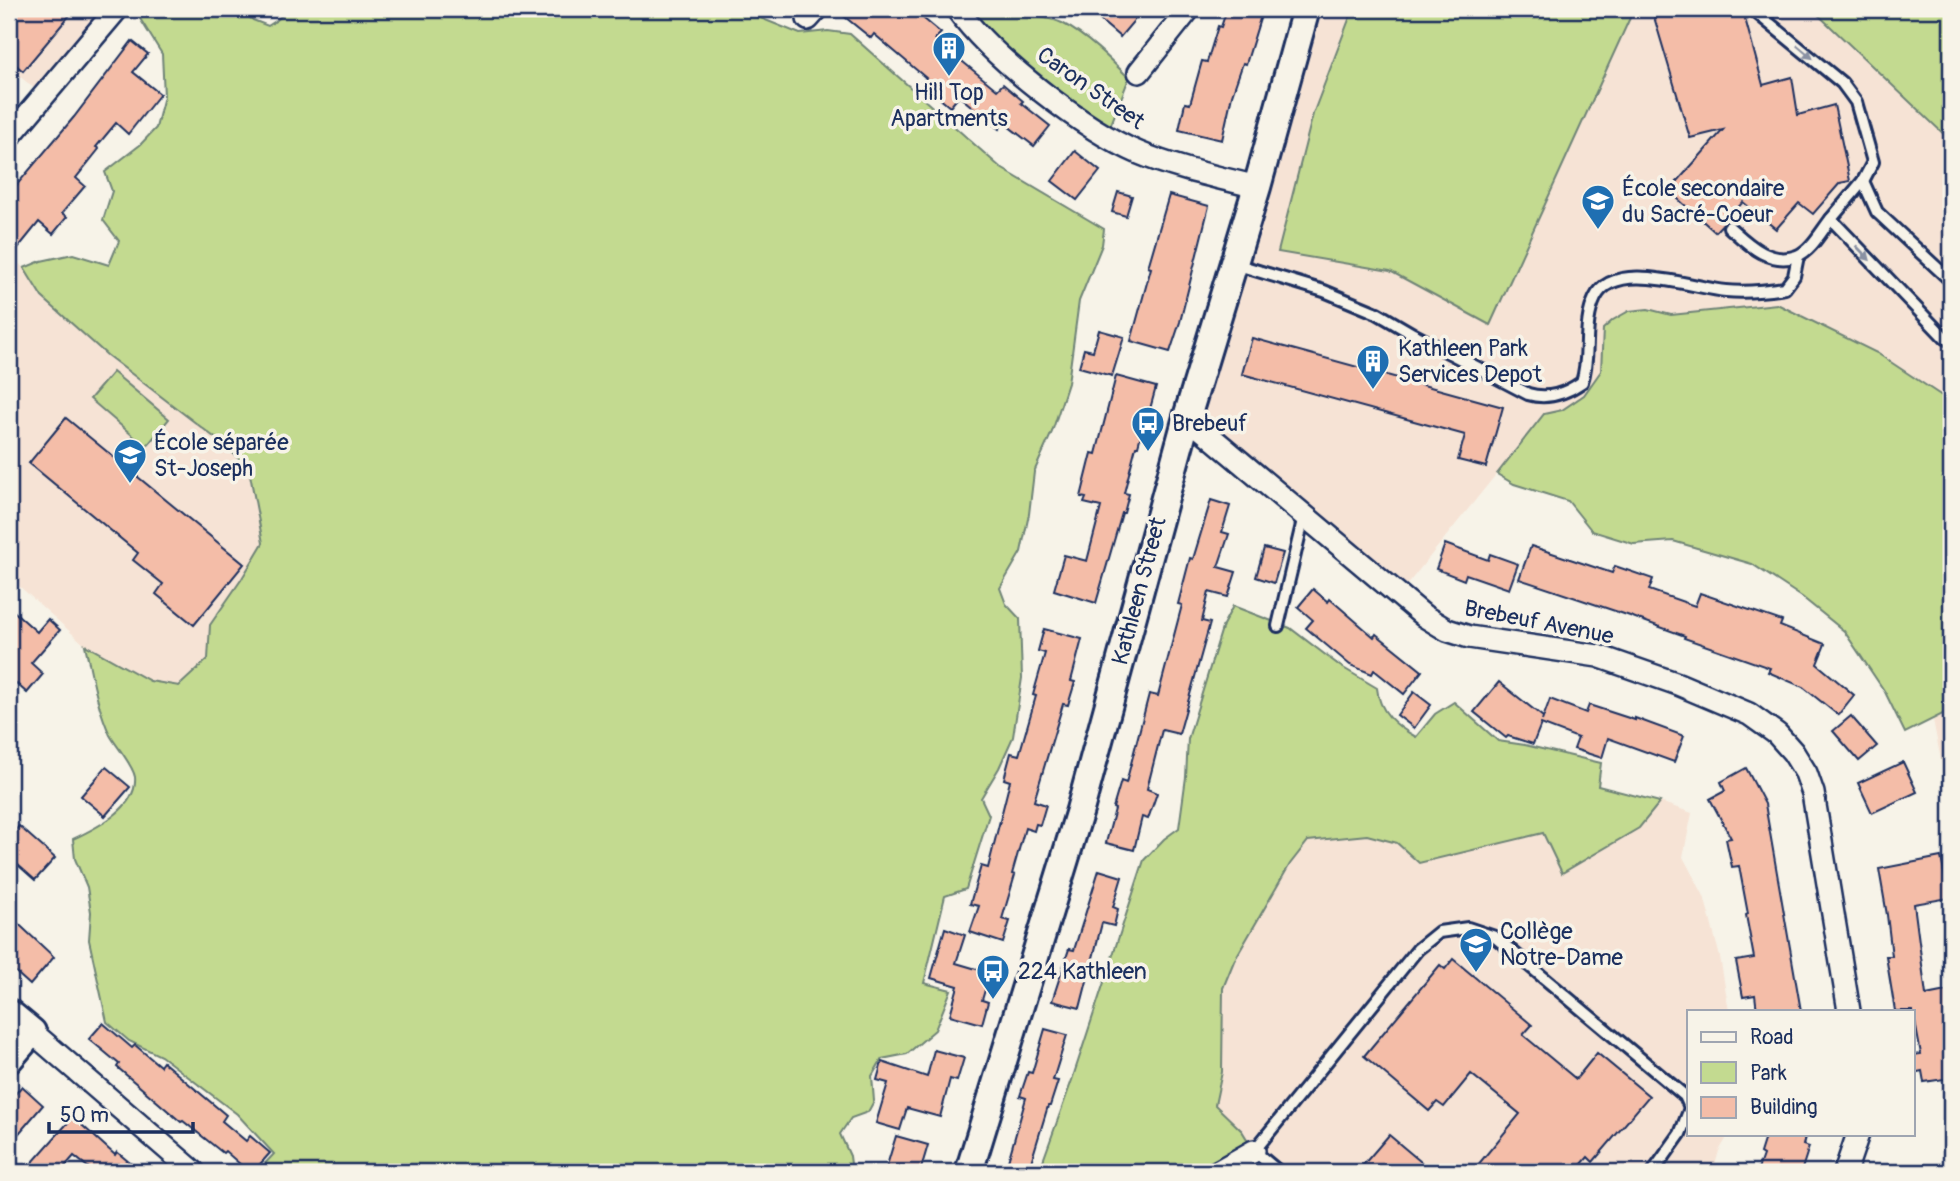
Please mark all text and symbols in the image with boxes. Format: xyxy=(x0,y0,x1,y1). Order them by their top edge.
building icon: Hill Top Apartments xyxy=(930,29,968,78)
street label: Caron Street xyxy=(1031,40,1151,136)
one-way arrow xyxy=(1795,45,1813,60)
place label: Hill Top Apartments xyxy=(890,78,1008,133)
place label: École secondaire du Sacré-Coeur xyxy=(1622,174,1785,229)
school or university icon: École secondaire du Sacré-Coeur xyxy=(1579,182,1617,231)
one-way arrow xyxy=(1854,244,1870,261)
place label: Kathleen Park Services Depot xyxy=(1398,334,1543,389)
building icon: Kathleen Park Services Depot xyxy=(1354,342,1392,391)
bus stop icon: Brebeuf xyxy=(1129,404,1167,453)
place label: Brebeuf xyxy=(1172,409,1248,438)
place label: École séparée St-Joseph xyxy=(154,428,289,483)
school or university icon: École séparée St-Joseph xyxy=(111,436,149,485)
street label: Kathleen Street xyxy=(1105,513,1173,668)
street label: Brebeuf Avenue xyxy=(1462,593,1617,651)
place label: Collège Notre-Dame xyxy=(1500,917,1624,972)
school or university icon: Collège Notre-Dame xyxy=(1457,925,1495,974)
bus stop icon: 224 Kathleen xyxy=(974,952,1012,1001)
place label: 224 Kathleen xyxy=(1018,957,1147,986)
legend xyxy=(1687,1010,1914,1136)
text: Road xyxy=(1750,1024,1794,1051)
text: Park xyxy=(1750,1060,1787,1087)
scale bar xyxy=(49,1090,192,1134)
text: Building xyxy=(1750,1094,1817,1121)
text: 50 m xyxy=(60,1102,109,1129)

